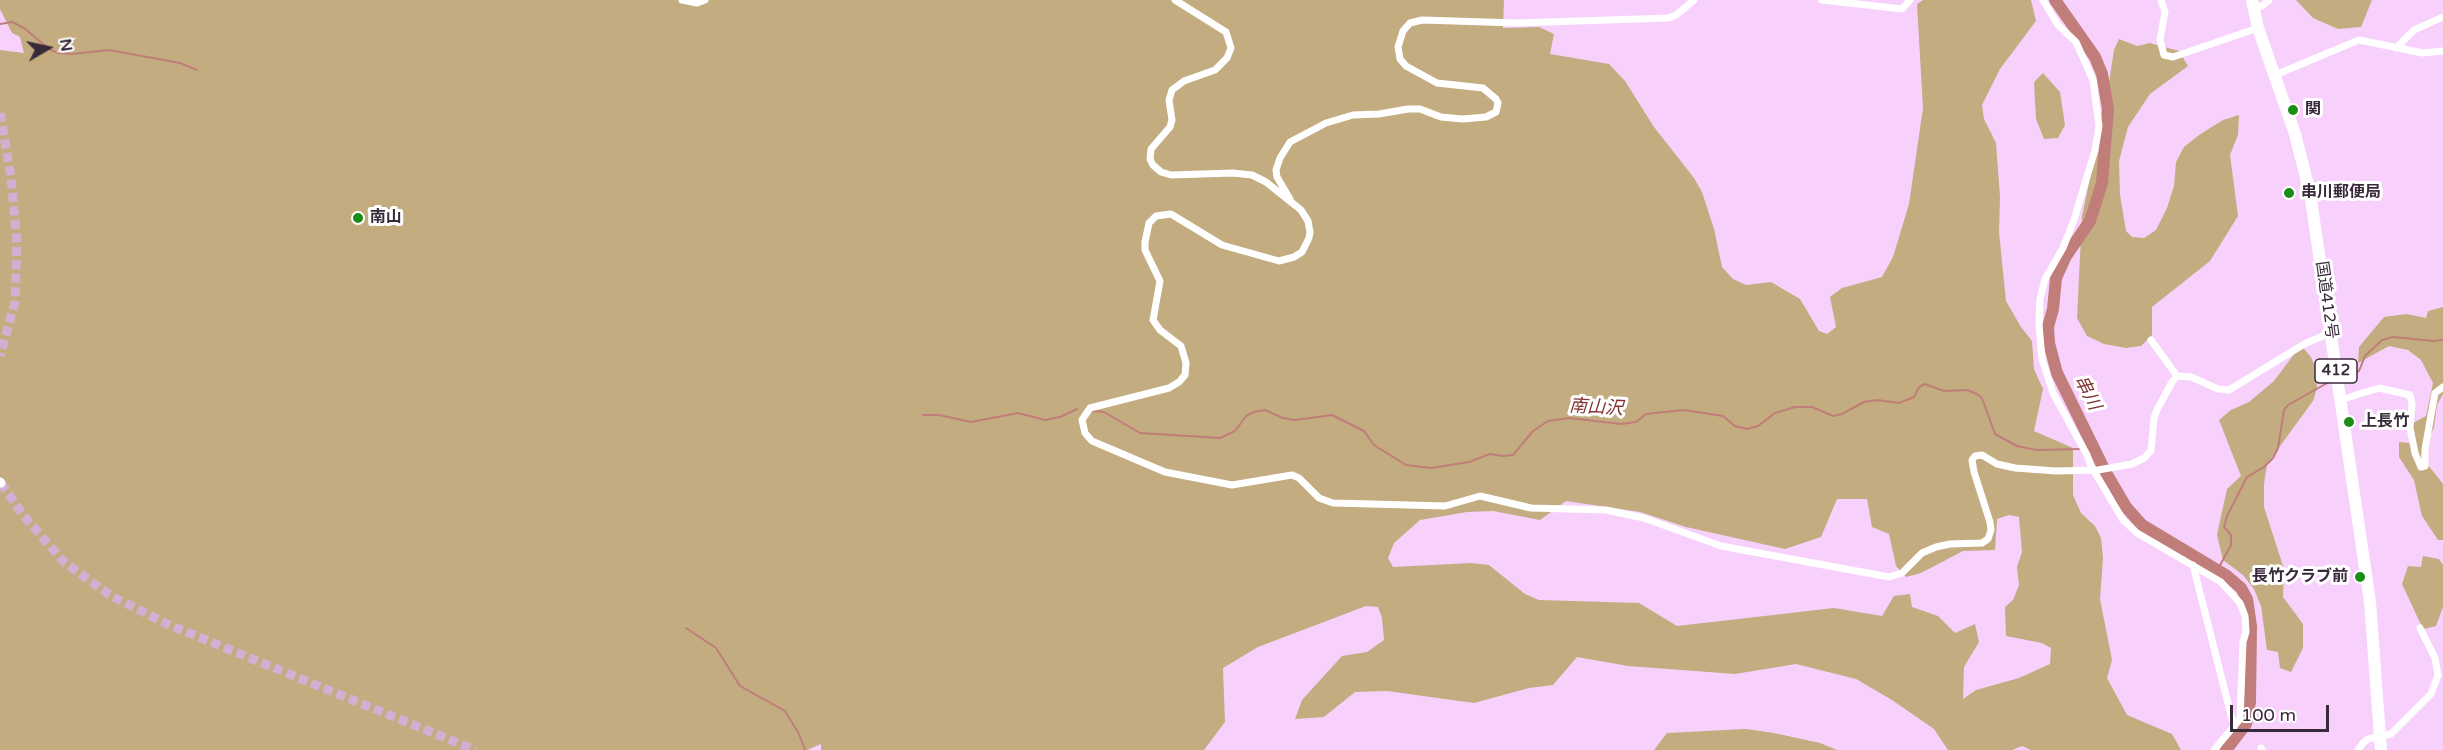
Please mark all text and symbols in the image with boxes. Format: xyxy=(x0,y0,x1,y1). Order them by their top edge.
north arrow xyxy=(18,18,78,78)
text: N xyxy=(55,37,77,53)
place label: 関 xyxy=(2305,100,2321,120)
marker: 関 xyxy=(2286,103,2300,117)
place label: 串川郵便局 xyxy=(2301,183,2381,203)
marker: 串川郵便局 xyxy=(2282,186,2296,200)
place label: 南山 xyxy=(370,208,402,228)
marker: 南山 xyxy=(351,211,365,225)
street label: 国道412号 xyxy=(2311,260,2341,340)
road number: 412 xyxy=(2315,359,2357,383)
water label: 串川 xyxy=(2069,372,2105,414)
water label: 南山沢 xyxy=(1568,396,1624,420)
place label: 上長竹 xyxy=(2361,412,2409,432)
marker: 上長竹 xyxy=(2342,415,2356,429)
place label: 長竹クラブ前 xyxy=(2252,567,2348,587)
marker: 長竹クラブ前 xyxy=(2353,570,2367,584)
scale bar xyxy=(2233,693,2332,731)
text: 100 m xyxy=(2241,704,2296,726)

